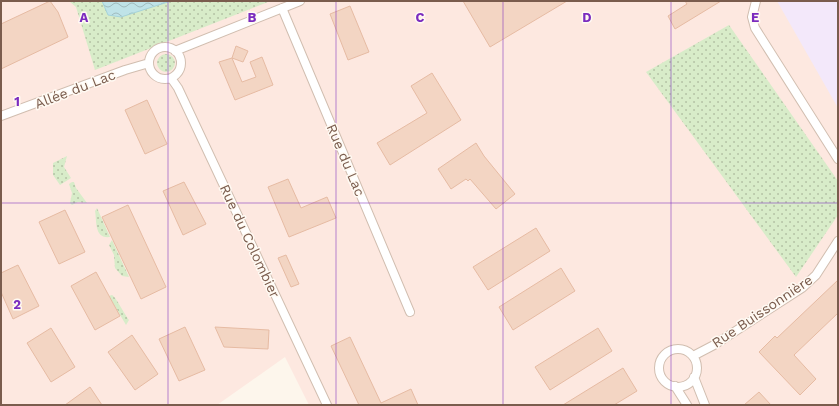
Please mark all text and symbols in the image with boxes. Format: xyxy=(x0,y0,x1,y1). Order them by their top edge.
text: A xyxy=(80,10,89,25)
text: B xyxy=(248,10,257,25)
text: C xyxy=(416,10,425,25)
text: D xyxy=(582,10,592,25)
text: E xyxy=(751,10,759,25)
street label: Allée du Lac xyxy=(32,66,118,112)
text: 1 xyxy=(14,94,20,109)
street label: Rue du Lac xyxy=(324,121,368,199)
street label: Rue du Colombier xyxy=(217,182,283,300)
street label: Rue Buissonnière xyxy=(709,271,815,351)
text: 2 xyxy=(13,297,21,312)

